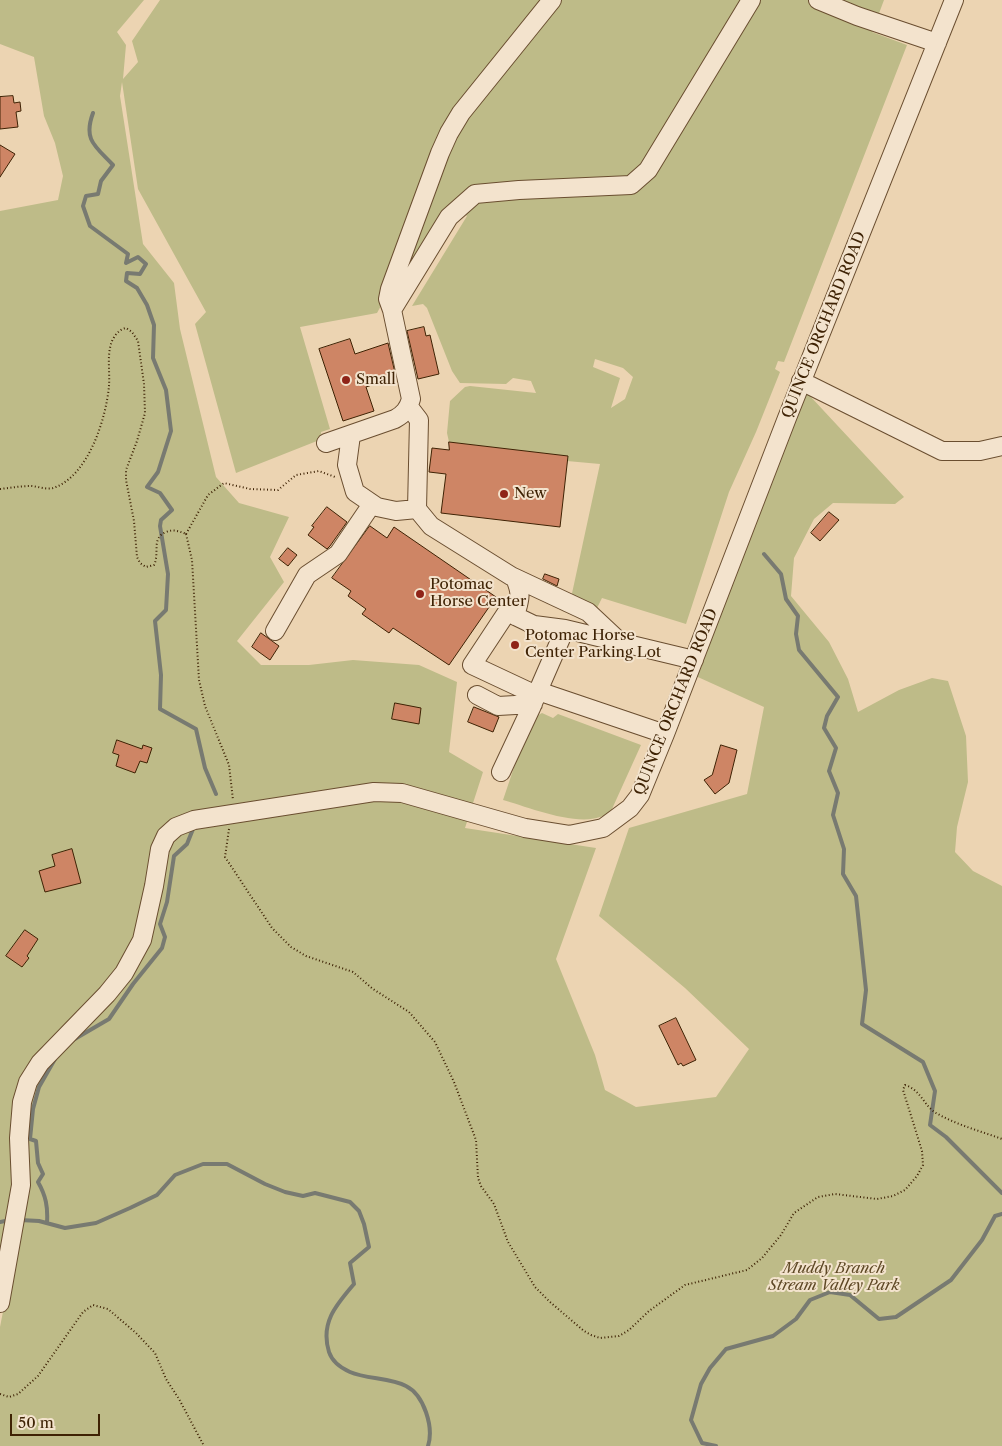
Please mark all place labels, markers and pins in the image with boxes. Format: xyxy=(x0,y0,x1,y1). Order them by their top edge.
place label: Small xyxy=(356,371,396,389)
marker: Small xyxy=(340,374,352,386)
place label: New xyxy=(514,485,547,503)
marker: New xyxy=(498,488,510,500)
place label: Potomac Horse Center xyxy=(430,576,526,611)
marker: Potomac Horse Center xyxy=(414,588,426,600)
place label: Potomac Horse Center Parking Lot xyxy=(525,627,661,662)
marker: Potomac Horse Center Parking Lot xyxy=(509,639,521,651)

